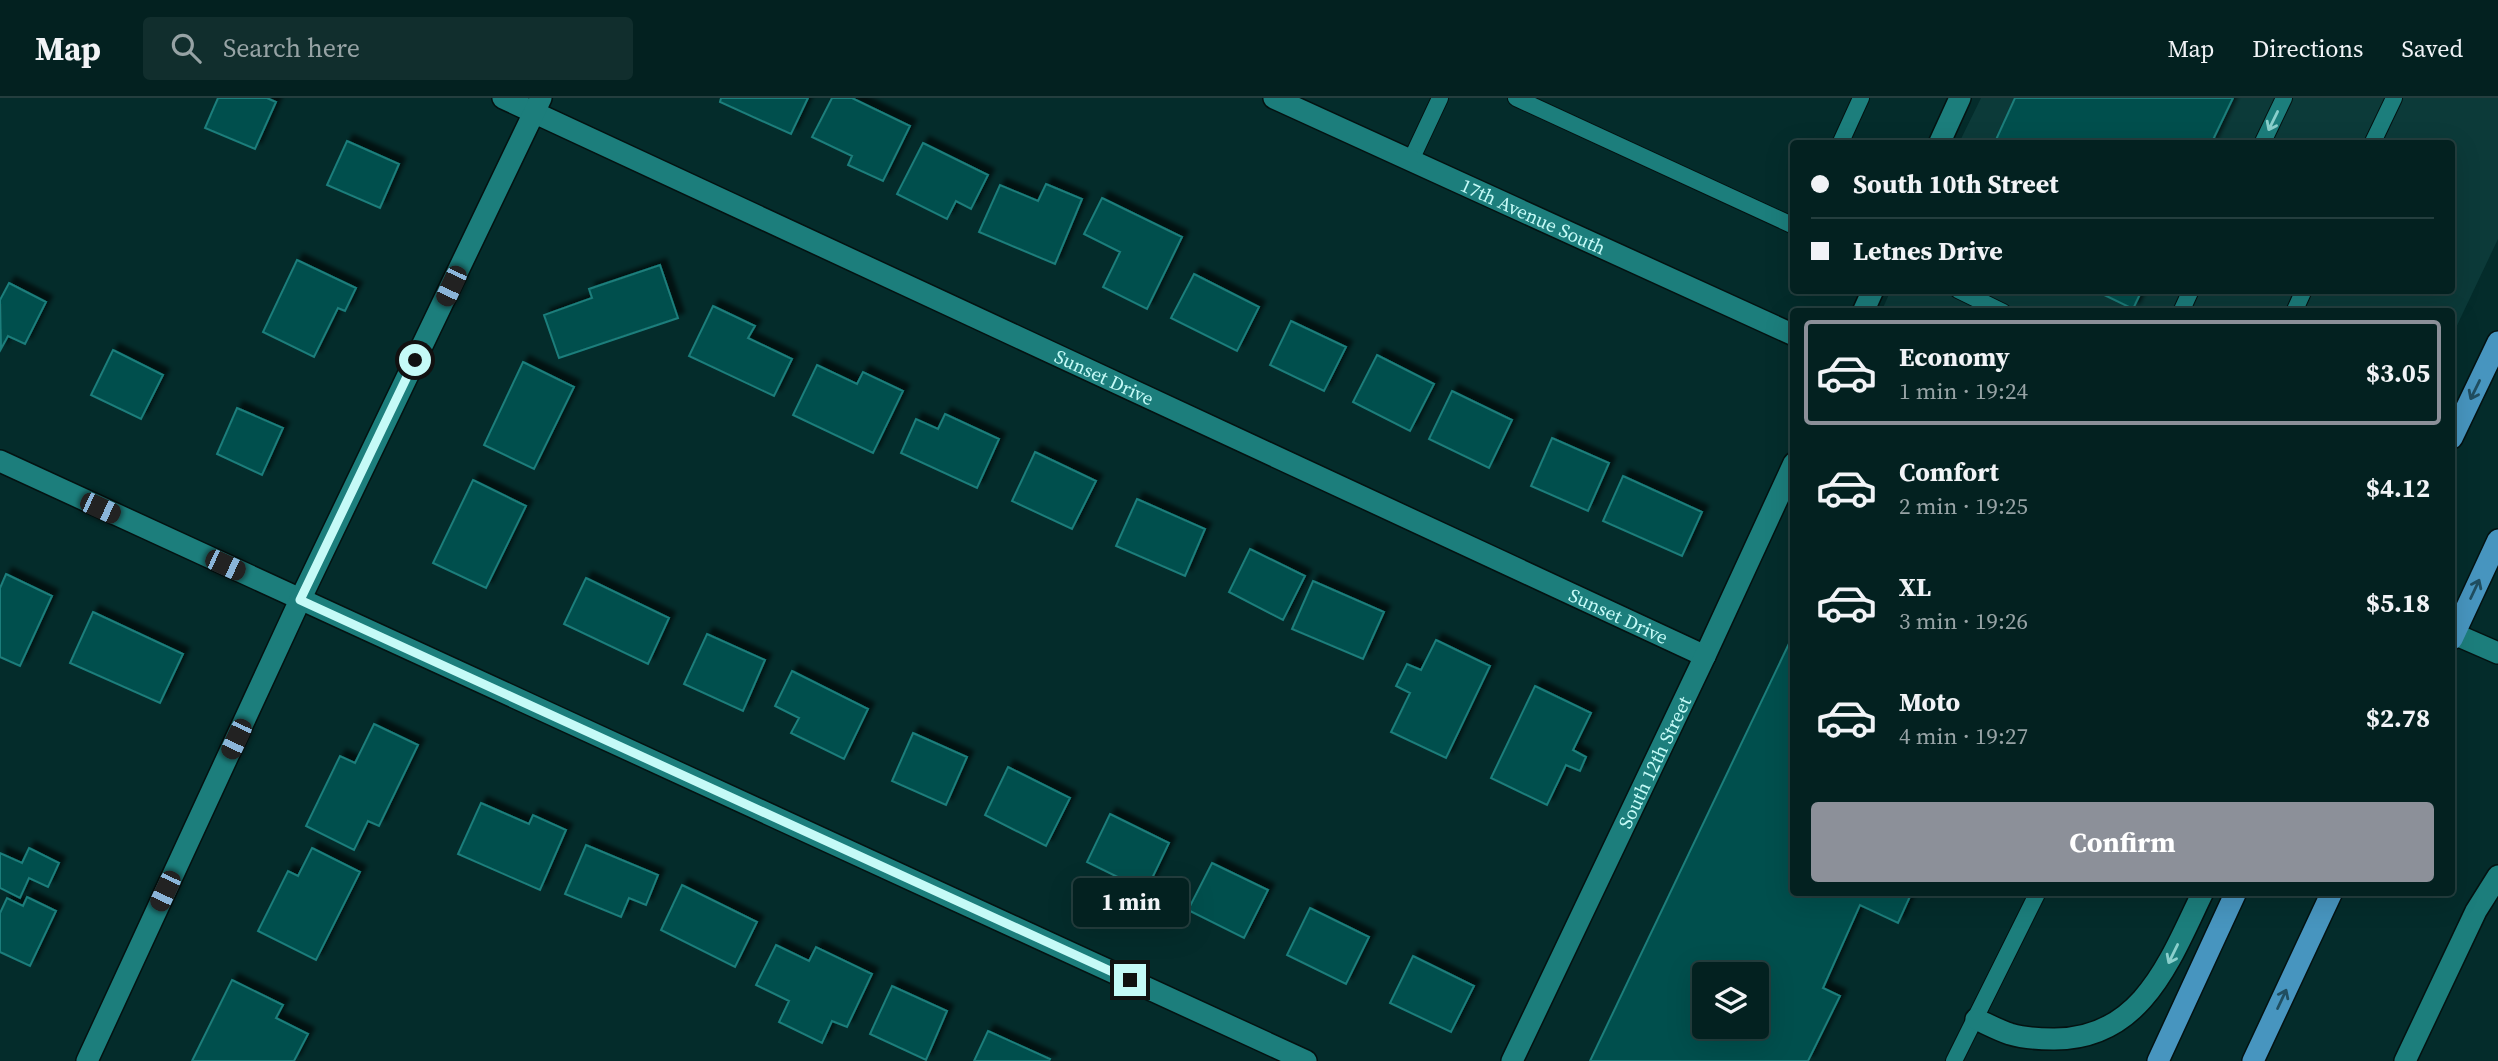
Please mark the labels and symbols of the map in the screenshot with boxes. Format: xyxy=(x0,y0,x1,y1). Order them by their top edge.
one-way arrow xyxy=(2266,110,2280,131)
street label: 17th Avenue South xyxy=(1457,172,1610,261)
car xyxy=(433,263,470,309)
street label: Sunset Drive xyxy=(1051,343,1158,411)
route start xyxy=(399,344,431,376)
one-way arrow xyxy=(2468,379,2481,400)
car xyxy=(77,490,124,526)
car xyxy=(202,547,249,583)
one-way arrow xyxy=(2469,579,2482,600)
street label: Sunset Drive xyxy=(1565,582,1672,650)
street label: South 12th Street xyxy=(1612,691,1697,833)
car xyxy=(218,716,255,762)
car xyxy=(147,868,184,914)
callout: 1 min xyxy=(1072,878,1188,928)
one-way arrow xyxy=(2165,943,2179,964)
route end xyxy=(1114,964,1146,996)
one-way arrow xyxy=(2276,989,2289,1010)

